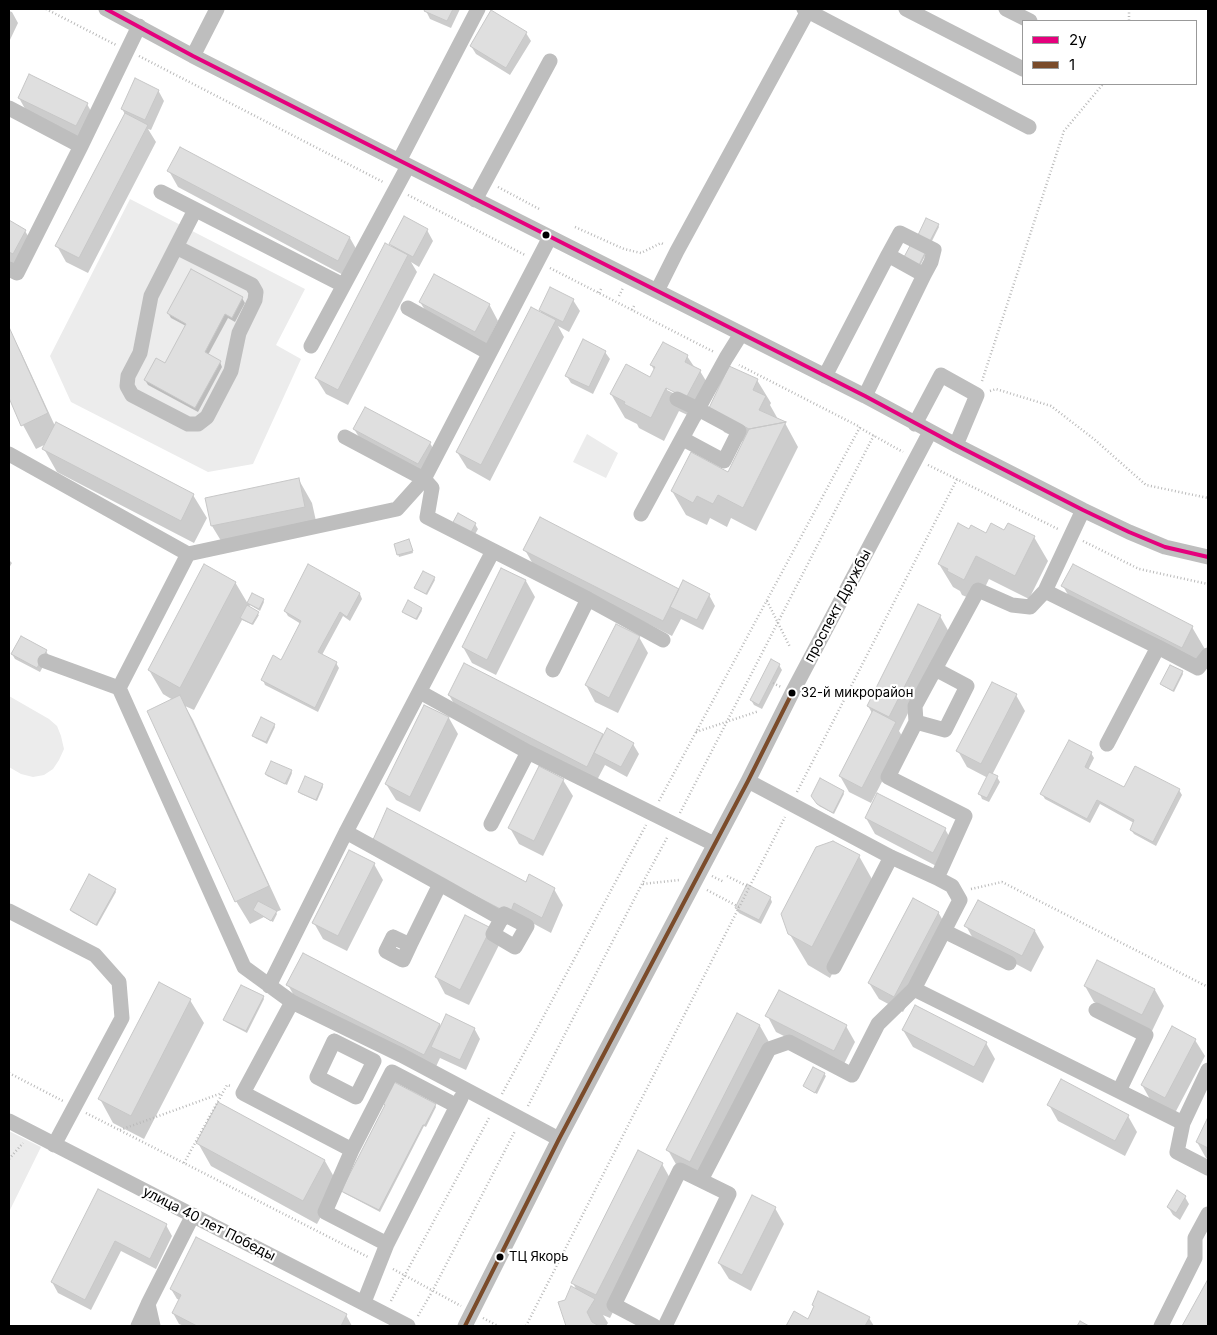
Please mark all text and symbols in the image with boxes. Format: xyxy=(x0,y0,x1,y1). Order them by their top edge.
legend xyxy=(1022,20,1197,85)
text: 2у xyxy=(1069,30,1087,49)
text: 1 xyxy=(1069,55,1075,74)
unlabelled marker xyxy=(541,230,551,240)
street label: проспект Дружбы xyxy=(801,547,875,665)
place label: 32-й микрорайон xyxy=(801,685,913,701)
marker: 32-й микрорайон xyxy=(787,688,797,698)
street label: улица 40 лет Победы xyxy=(140,1183,278,1265)
place label: ТЦ Якорь xyxy=(509,1249,569,1265)
marker: ТЦ Якорь xyxy=(495,1252,505,1262)

